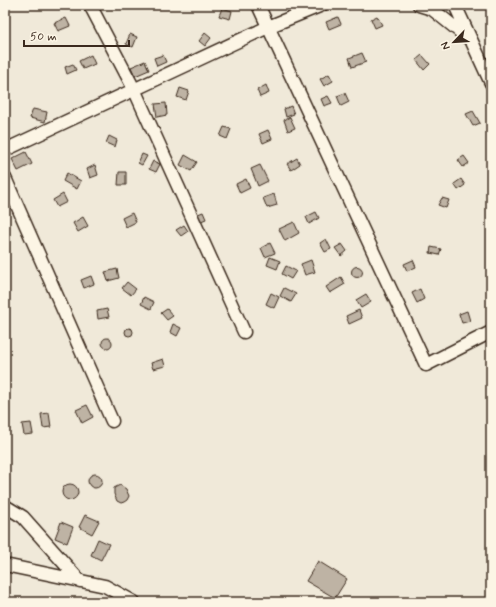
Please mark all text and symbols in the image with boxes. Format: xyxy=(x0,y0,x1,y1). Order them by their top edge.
scale bar xyxy=(24,22,129,48)
north arrow xyxy=(434,22,474,62)
text: 50 m xyxy=(30,29,57,45)
text: N xyxy=(438,40,454,52)

